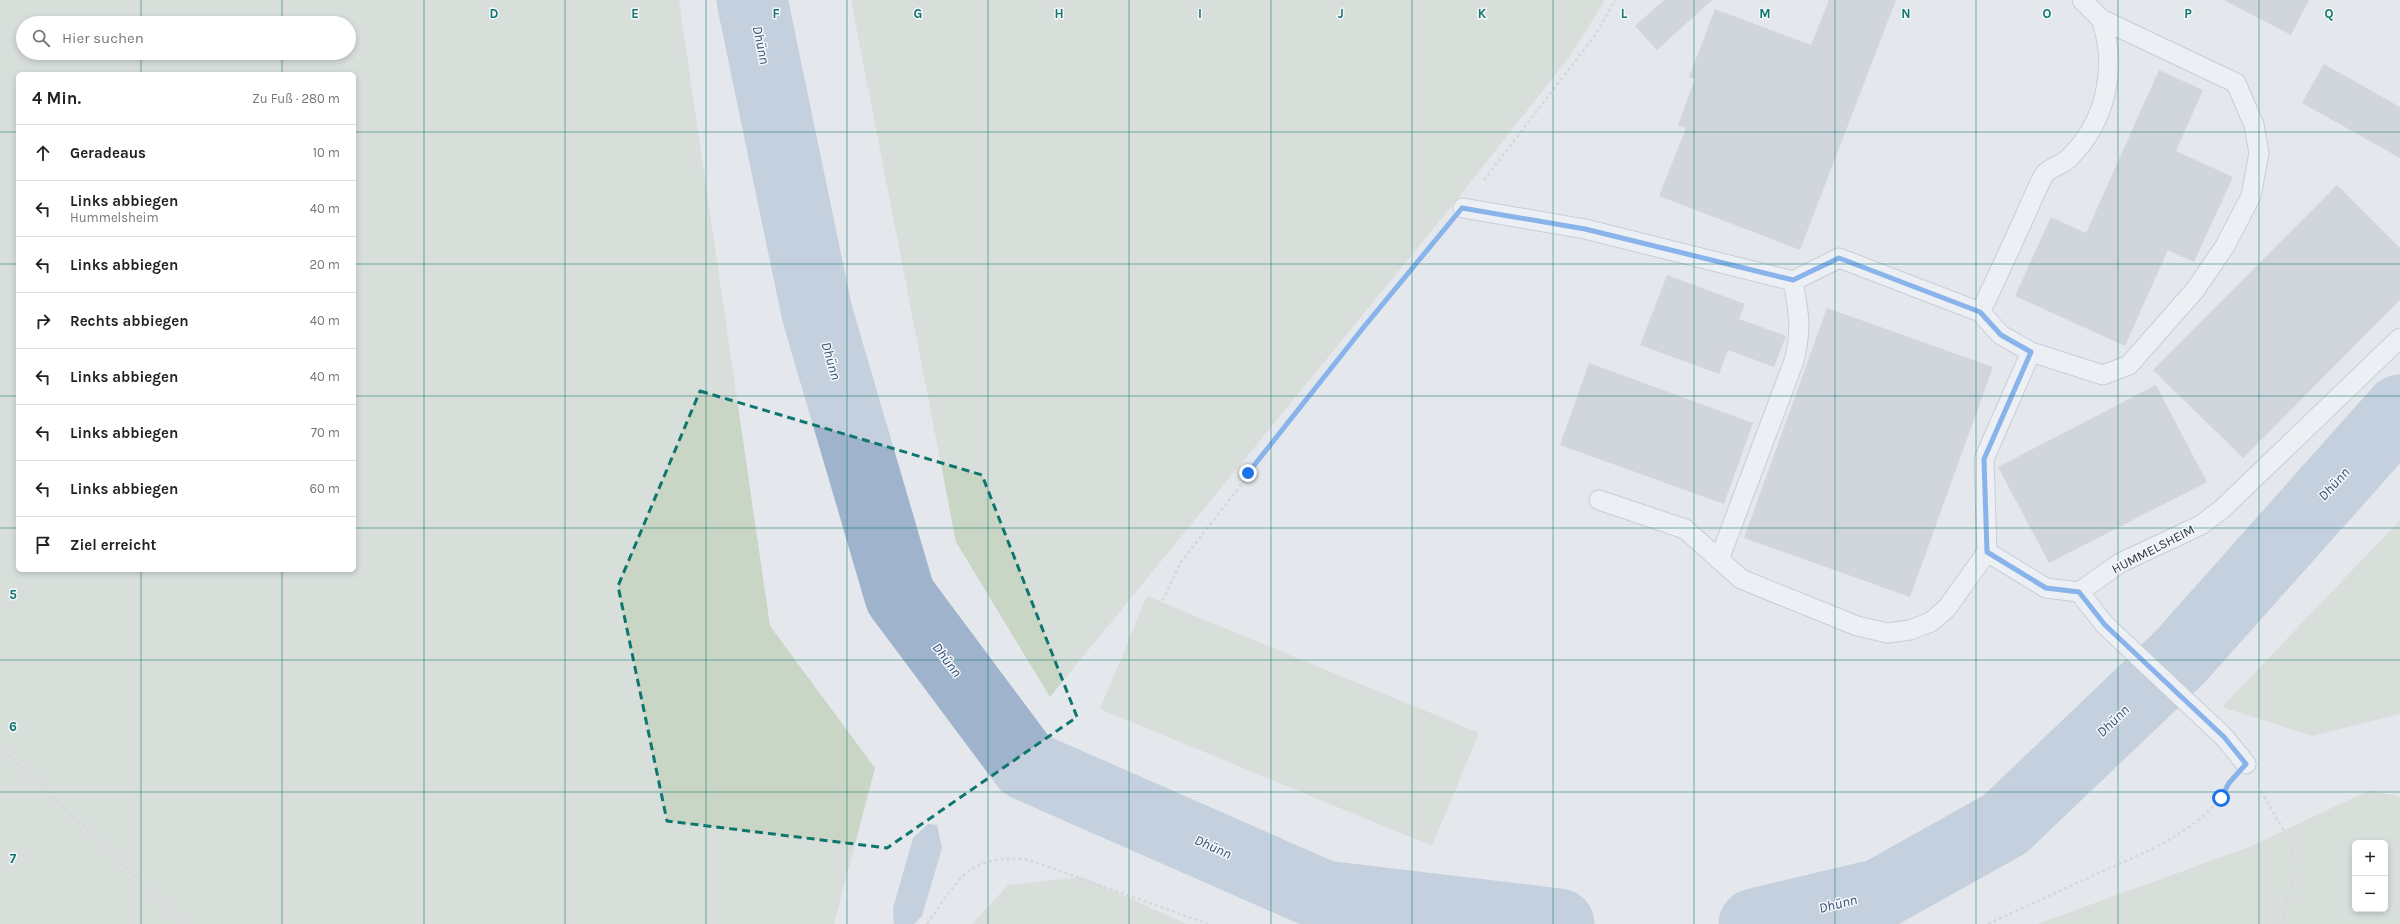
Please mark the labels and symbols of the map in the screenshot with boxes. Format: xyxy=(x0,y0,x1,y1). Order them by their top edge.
text: D xyxy=(490,6,499,21)
text: E xyxy=(631,6,639,21)
text: F xyxy=(772,6,780,21)
text: G xyxy=(914,6,922,21)
text: H xyxy=(1054,6,1064,21)
text: I xyxy=(1198,6,1202,21)
text: J xyxy=(1338,6,1344,21)
text: K xyxy=(1478,6,1487,21)
text: L xyxy=(1621,6,1628,21)
text: M xyxy=(1759,6,1771,21)
text: N xyxy=(1901,6,1911,21)
text: O xyxy=(2043,6,2052,21)
text: P xyxy=(2184,6,2192,21)
text: Q xyxy=(2325,6,2334,21)
water label: Dhünn xyxy=(749,24,773,66)
water label: Dhünn xyxy=(817,340,845,382)
route end xyxy=(1239,464,1257,482)
water label: Dhünn xyxy=(2315,464,2353,504)
street label: HUMMELSHEIM xyxy=(2109,522,2197,576)
text: 5 xyxy=(9,587,17,602)
water label: Dhünn xyxy=(929,639,965,681)
water label: Dhünn xyxy=(2093,701,2133,741)
text: 6 xyxy=(9,719,17,734)
route start xyxy=(2212,789,2230,807)
water label: Dhünn xyxy=(1192,831,1234,863)
text: 7 xyxy=(10,851,17,866)
water label: Dhünn xyxy=(1817,891,1859,917)

